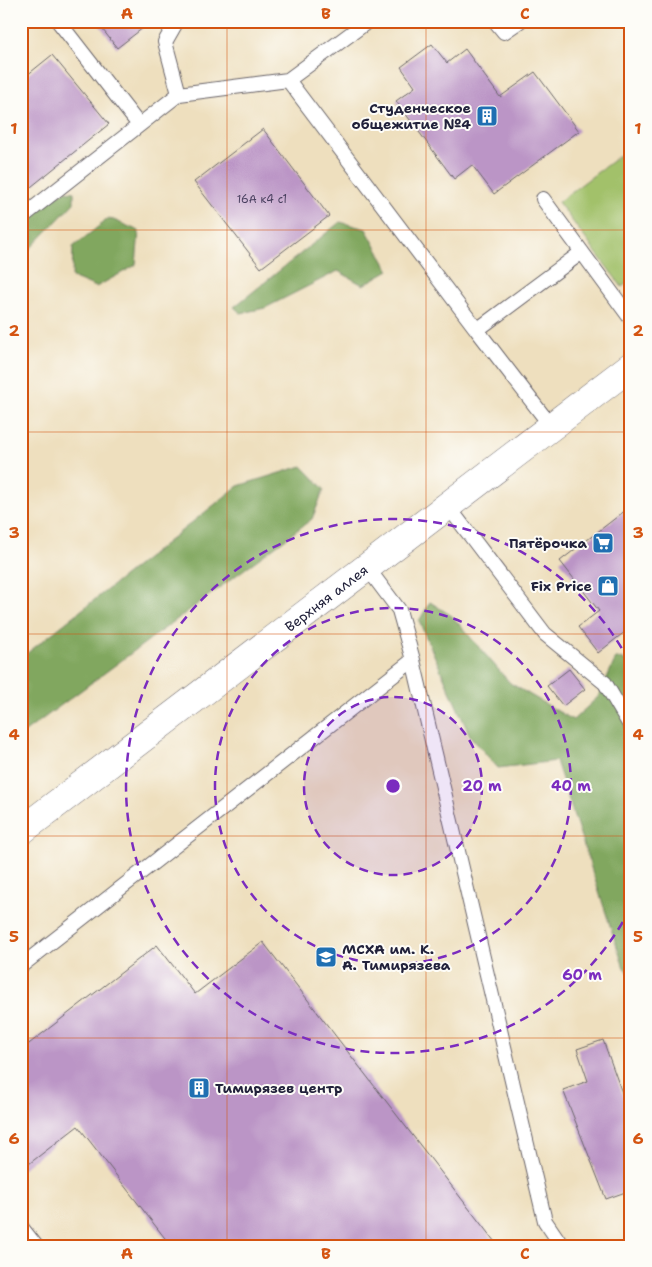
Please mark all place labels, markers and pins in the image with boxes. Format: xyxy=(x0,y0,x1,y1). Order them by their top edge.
place label: Студенческое общежитие №4 xyxy=(352,99,471,133)
building icon: Студенческое общежитие №4 xyxy=(475,104,499,128)
supermarket icon: Пятёрочка xyxy=(591,531,615,555)
place label: Пятёрочка xyxy=(509,534,587,552)
shop icon: Fix Price xyxy=(596,574,620,598)
place label: Fix Price xyxy=(531,577,592,595)
centre of rings xyxy=(384,777,402,795)
place label: МСХА им. К. А. Тимирязева xyxy=(342,940,451,974)
school or university icon: МСХА им. К. А. Тимирязева xyxy=(314,945,338,969)
building icon: Тимирязев центр xyxy=(187,1076,211,1100)
place label: Тимирязев центр xyxy=(215,1079,342,1097)

